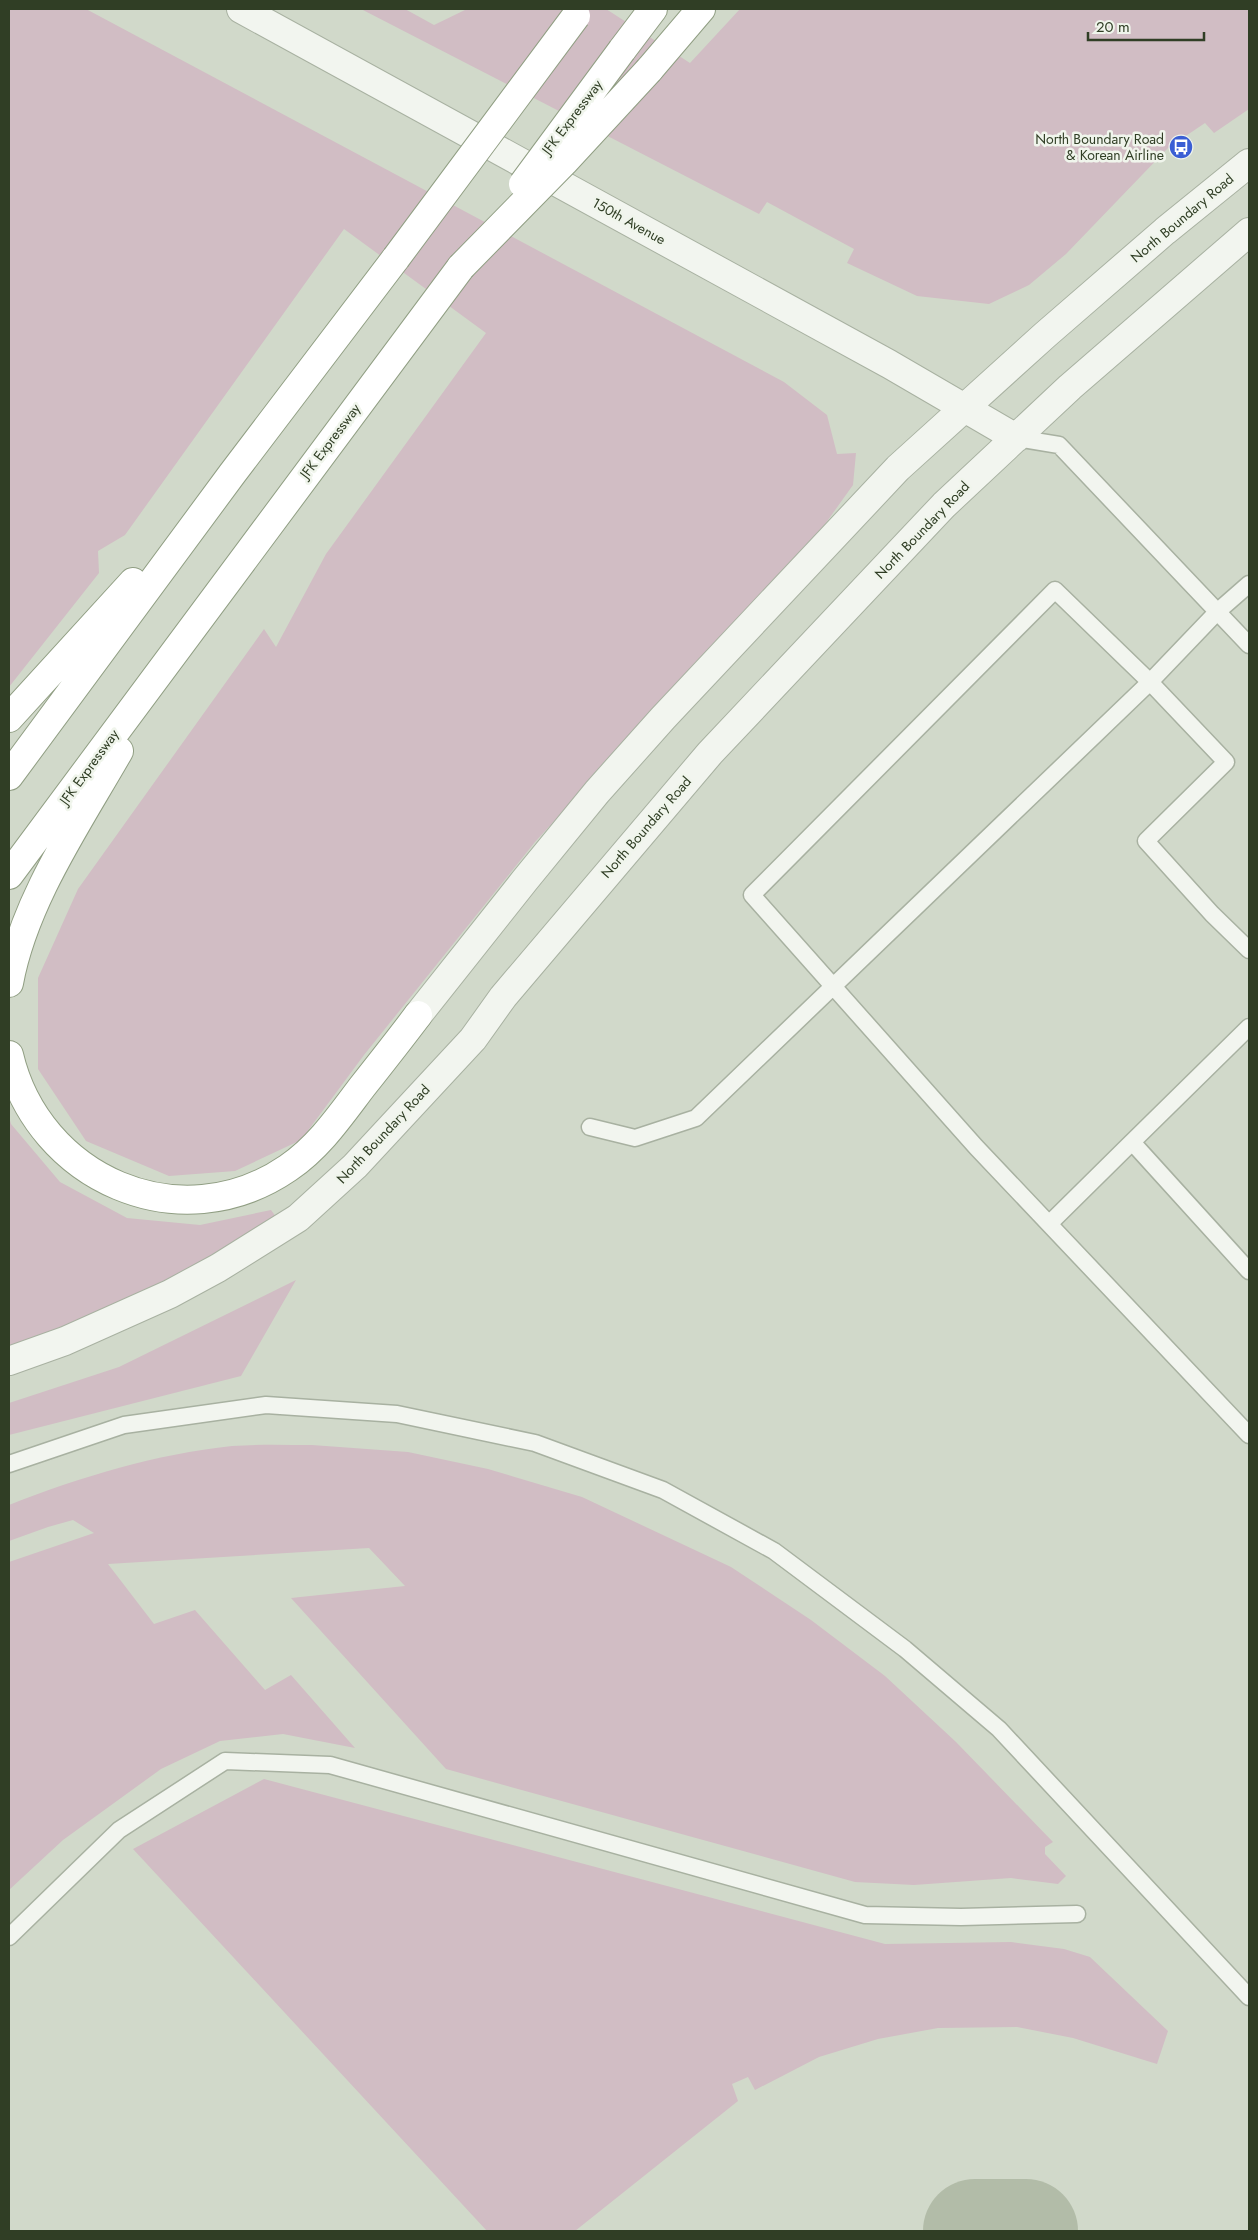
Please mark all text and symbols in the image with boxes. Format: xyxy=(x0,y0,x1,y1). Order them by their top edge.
scale bar xyxy=(1088,10,1204,42)
text: 20 m xyxy=(1096,16,1130,38)
street label: JFK Expressway xyxy=(536,75,607,160)
place label: North Boundary Road & Korean Airline xyxy=(1035,129,1164,165)
bus stop icon: North Boundary Road & Korean Airline xyxy=(1168,134,1194,160)
street label: North Boundary Road xyxy=(1126,169,1238,267)
street label: 150th Avenue xyxy=(589,193,669,249)
street label: JFK Expressway xyxy=(294,399,365,484)
street label: North Boundary Road xyxy=(870,477,974,583)
street label: JFK Expressway xyxy=(53,724,124,811)
street label: North Boundary Road xyxy=(596,772,696,882)
street label: North Boundary Road xyxy=(332,1080,434,1188)

